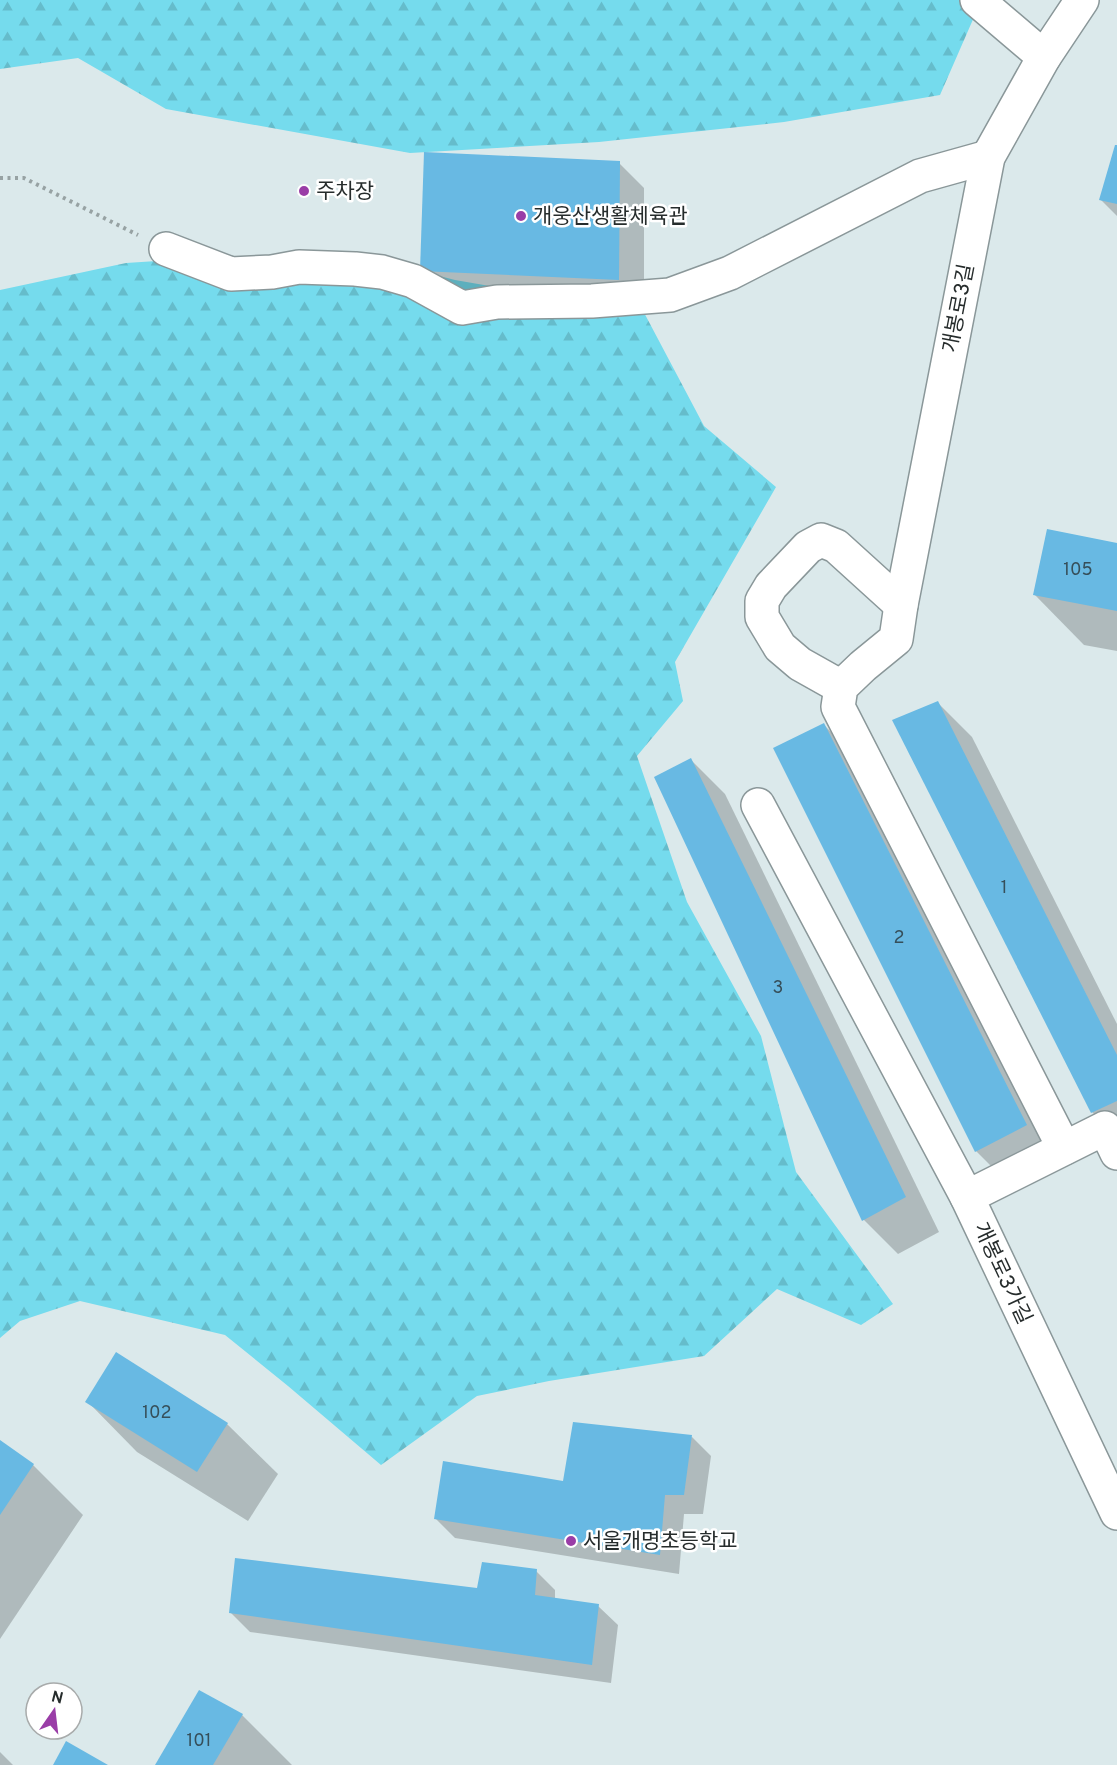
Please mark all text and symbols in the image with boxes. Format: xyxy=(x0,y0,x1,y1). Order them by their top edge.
place label: 주차장 xyxy=(316,179,374,206)
marker: 주차장 xyxy=(297,184,311,198)
place label: 개웅산생활체육관 xyxy=(533,204,688,231)
marker: 개웅산생활체육관 xyxy=(514,209,528,223)
street label: 개봉로3길 xyxy=(938,262,981,355)
house number: 105 xyxy=(1063,559,1093,582)
house number: 1 xyxy=(1001,877,1007,900)
house number: 2 xyxy=(893,927,905,950)
house number: 3 xyxy=(773,977,783,1000)
street label: 개봉로3가길 xyxy=(966,1218,1037,1329)
house number: 102 xyxy=(142,1402,172,1425)
place label: 서울개명초등학교 xyxy=(583,1529,738,1556)
marker: 서울개명초등학교 xyxy=(564,1534,578,1548)
north arrow xyxy=(24,1681,84,1741)
text: N xyxy=(49,1687,65,1709)
house number: 101 xyxy=(187,1730,211,1753)

